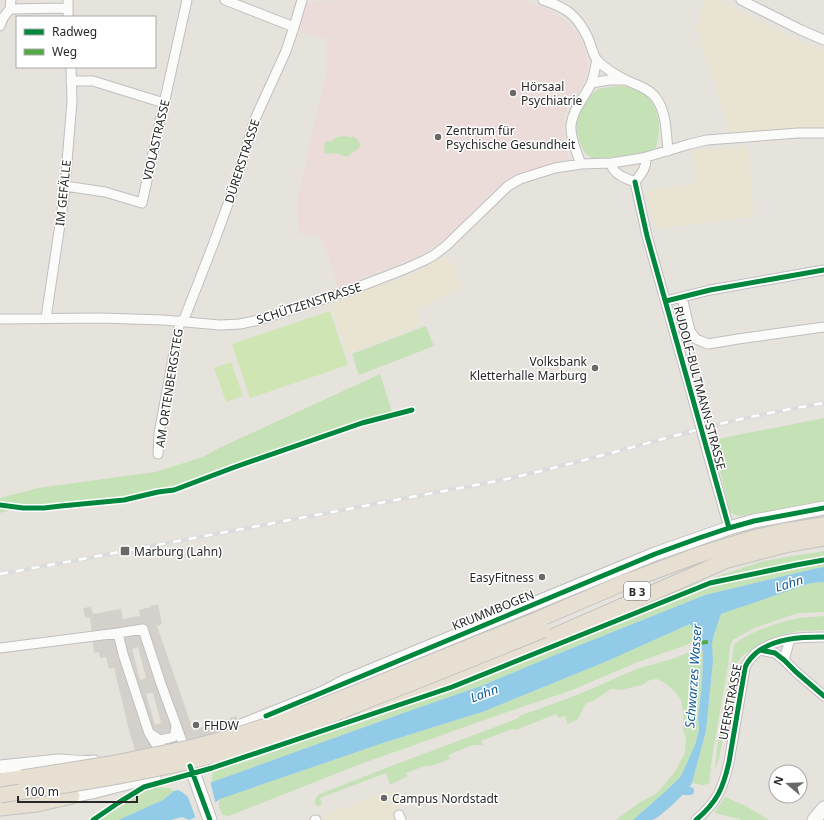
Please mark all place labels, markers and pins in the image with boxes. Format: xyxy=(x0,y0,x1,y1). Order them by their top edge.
place label: Hörsaal Psychiatrie xyxy=(521,78,583,109)
marker: Hörsaal Psychiatrie xyxy=(508,88,518,98)
place label: Zentrum für Psychische Gesundheit xyxy=(446,122,576,153)
marker: Zentrum für Psychische Gesundheit xyxy=(433,132,443,142)
place label: Volksbank Kletterhalle Marburg xyxy=(470,353,588,384)
marker: Volksbank Kletterhalle Marburg xyxy=(590,363,600,373)
place label: Marburg (Lahn) xyxy=(134,543,222,560)
marker: Marburg (Lahn) xyxy=(119,545,131,557)
place label: EasyFitness xyxy=(469,569,534,586)
marker: EasyFitness xyxy=(537,572,547,582)
place label: FHDW xyxy=(204,717,239,734)
marker: FHDW xyxy=(191,720,201,730)
place label: Campus Nordstadt xyxy=(392,790,499,807)
marker: Campus Nordstadt xyxy=(379,793,389,803)

